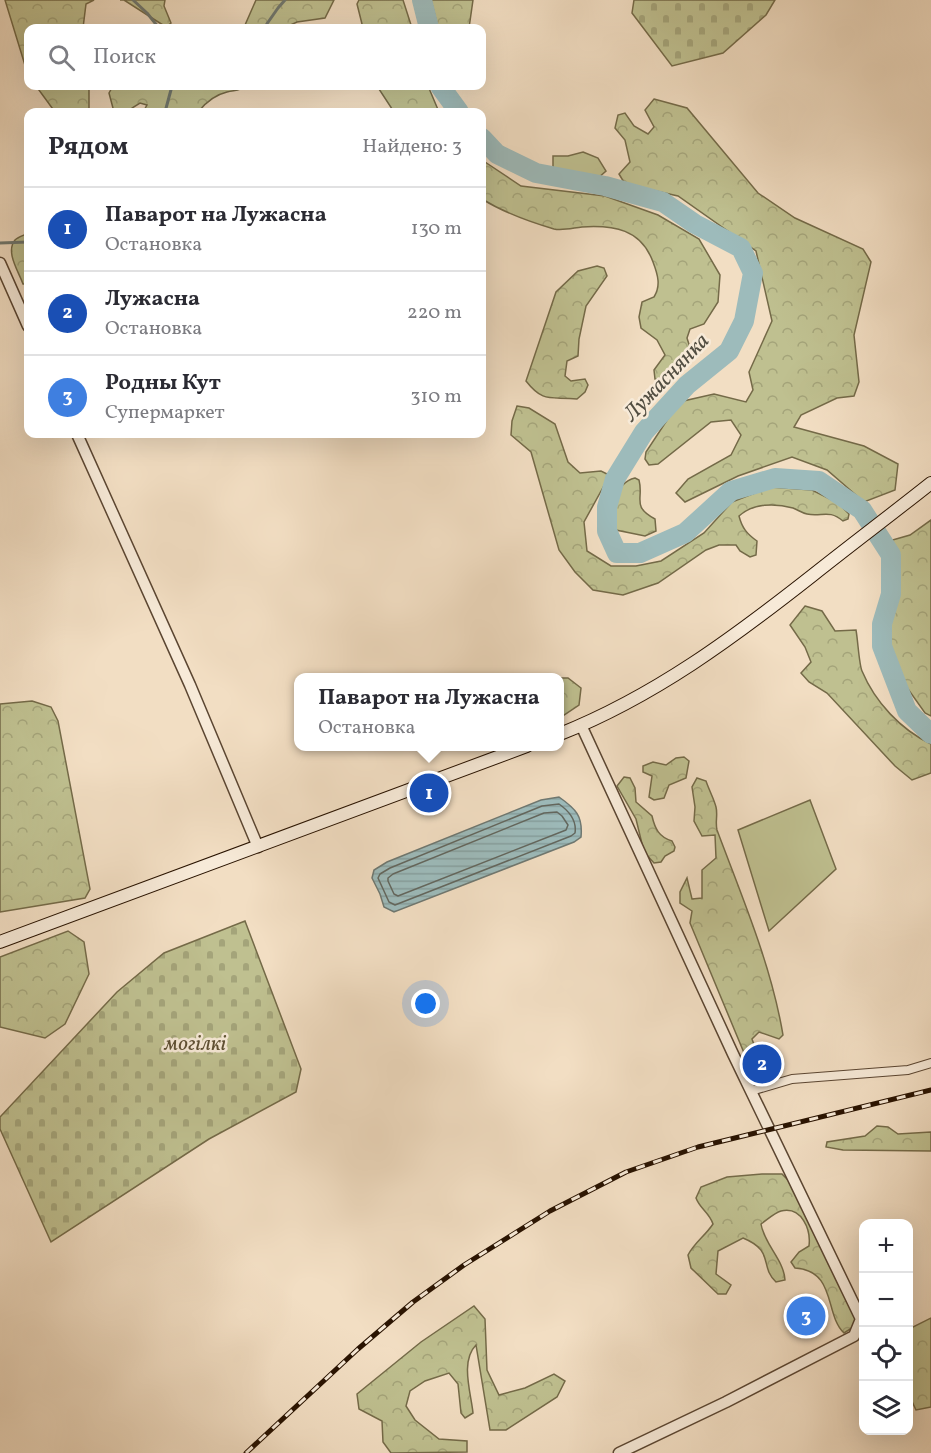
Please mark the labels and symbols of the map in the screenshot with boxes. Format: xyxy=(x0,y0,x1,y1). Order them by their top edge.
water label: Лужаснянка xyxy=(616,327,717,430)
pin: 1 xyxy=(410,770,448,816)
your location xyxy=(411,989,440,1018)
park label: могілкі xyxy=(163,1030,227,1059)
pin: 2 xyxy=(742,1042,782,1086)
pin: 3 xyxy=(786,1294,826,1338)

